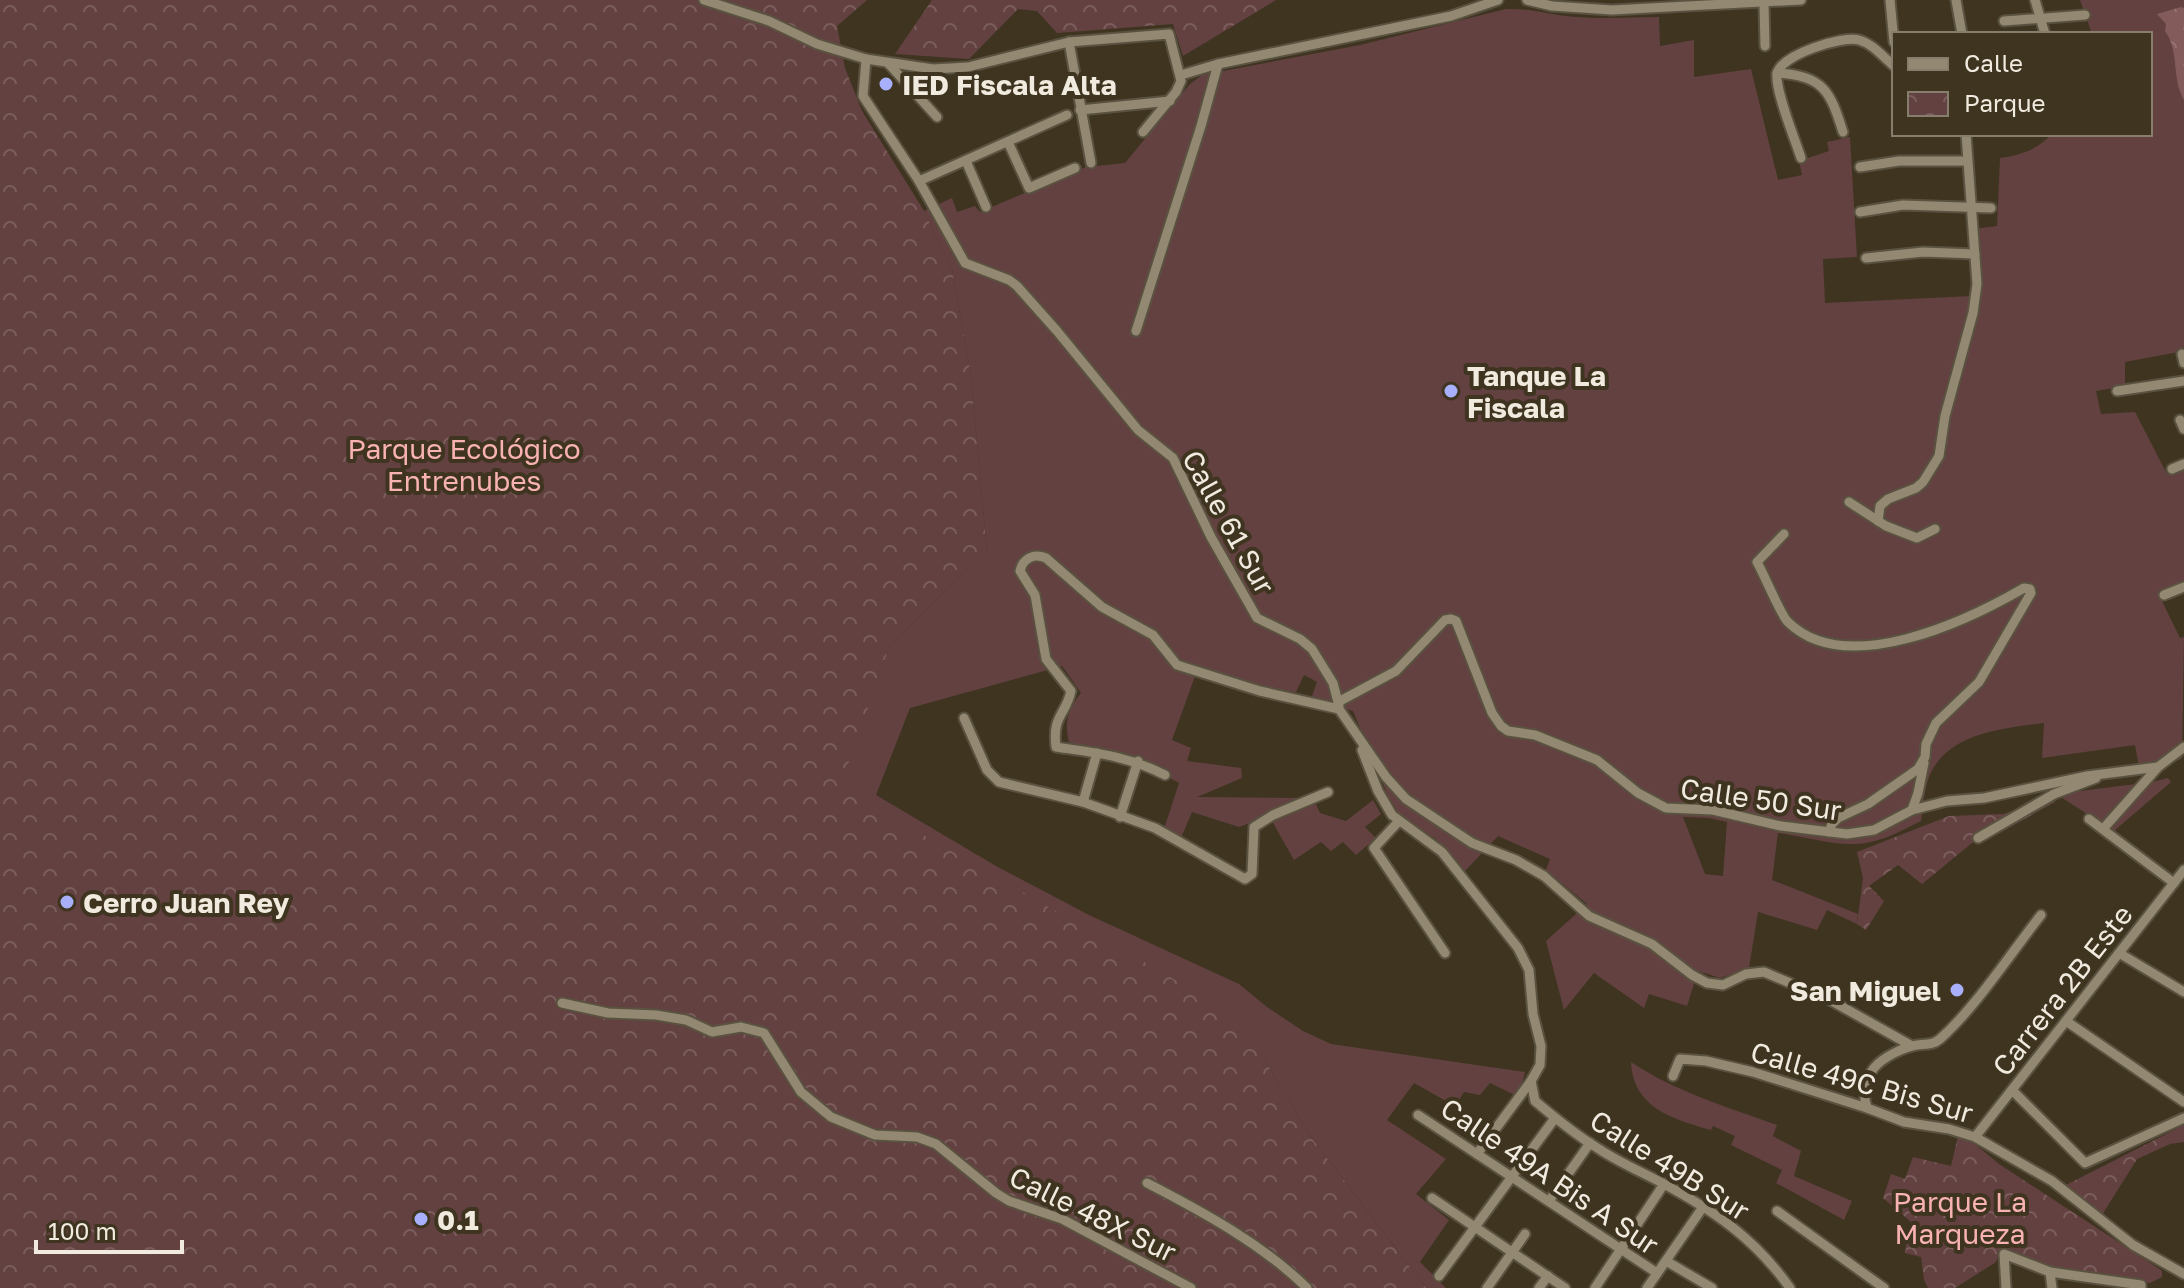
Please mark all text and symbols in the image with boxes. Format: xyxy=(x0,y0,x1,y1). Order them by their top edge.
legend xyxy=(1892,32,2152,136)
text: Calle xyxy=(1964,48,2023,77)
place label: IED Fiscala Alta xyxy=(902,68,1117,101)
marker: IED Fiscala Alta xyxy=(877,75,895,93)
text: Parque xyxy=(1964,88,2045,117)
place label: Tanque La Fiscala xyxy=(1467,359,1606,424)
marker: Tanque La Fiscala xyxy=(1442,382,1460,400)
park label: Parque Ecológico Entrenubes xyxy=(347,432,581,497)
street label: Calle 61 Sur xyxy=(1176,444,1282,600)
street label: Calle 50 Sur xyxy=(1678,771,1844,827)
place label: Cerro Juan Rey xyxy=(83,886,289,919)
marker: Cerro Juan Rey xyxy=(58,893,76,911)
street label: Carrera 2B Este xyxy=(1985,898,2139,1082)
place label: San Miguel xyxy=(1790,974,1941,1007)
marker: San Miguel xyxy=(1948,981,1966,999)
street label: Calle 49C Bis Sur xyxy=(1747,1034,1977,1130)
street label: Calle 49A Bis A Sur xyxy=(1435,1091,1665,1261)
street label: Calle 49B Sur xyxy=(1584,1103,1756,1227)
street label: Calle 48X Sur xyxy=(1004,1159,1182,1269)
park label: Parque La Marqueza xyxy=(1893,1185,2027,1250)
place label: 0.1 xyxy=(437,1203,479,1236)
scale bar xyxy=(36,1204,182,1254)
marker: 0.1 xyxy=(412,1210,430,1228)
text: 100 m xyxy=(48,1216,117,1245)

